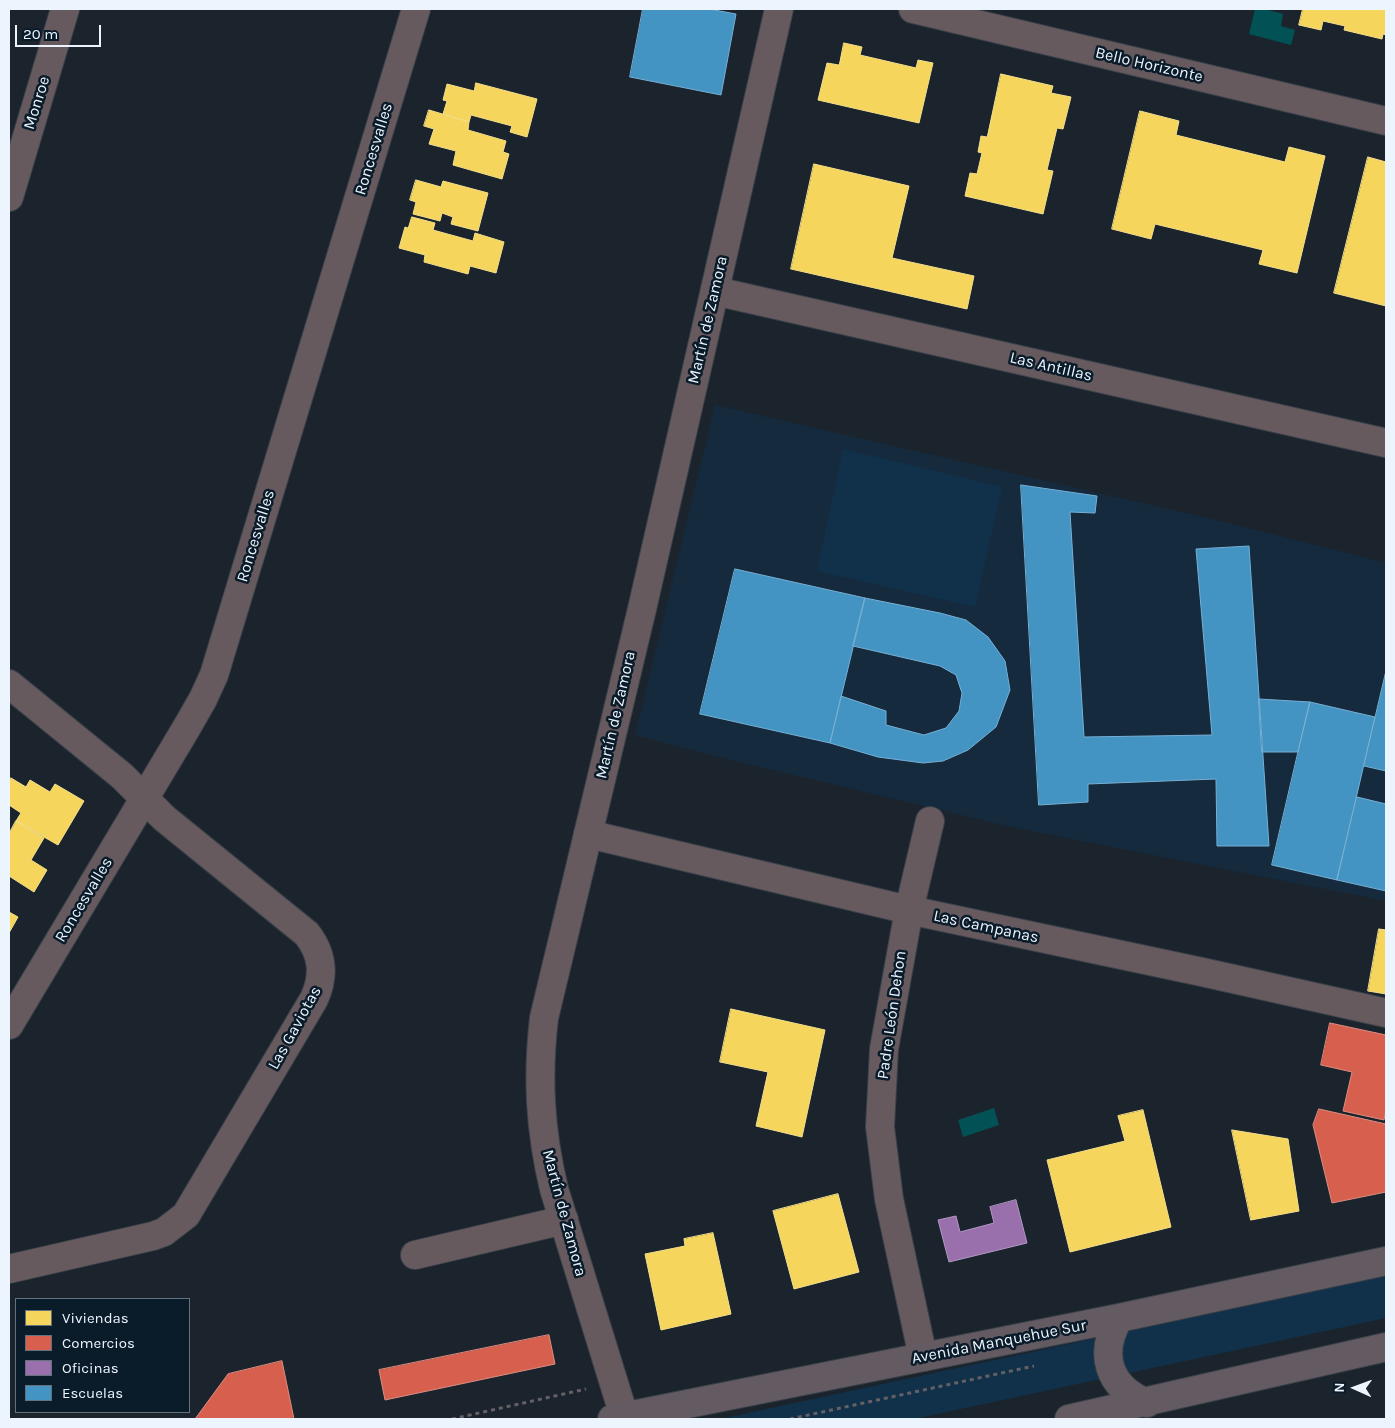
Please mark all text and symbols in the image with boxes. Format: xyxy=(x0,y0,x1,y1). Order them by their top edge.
scale bar xyxy=(18,15,104,47)
text: 20 m xyxy=(23,25,58,43)
street label: Bello Horizonte xyxy=(1093,43,1205,87)
street label: Monroe xyxy=(20,74,54,132)
street label: Roncesvalles xyxy=(351,101,397,197)
street label: Martín de Zamora xyxy=(684,254,732,386)
street label: Las Antillas xyxy=(1008,348,1094,386)
street label: Roncesvalles xyxy=(233,488,279,584)
street label: Martín de Zamora xyxy=(592,649,640,781)
street label: Roncesvalles xyxy=(51,854,117,946)
street label: Las Campanas xyxy=(932,906,1040,948)
street label: Padre León Dehon xyxy=(873,949,911,1081)
street label: Las Gaviotas xyxy=(264,983,326,1073)
street label: Martín de Zamora xyxy=(538,1148,590,1278)
legend xyxy=(15,1298,190,1413)
text: Viviendas xyxy=(62,1309,129,1327)
street label: Avenida Manquehue Sur xyxy=(910,1316,1088,1368)
text: Comercios xyxy=(62,1334,135,1352)
text: Oficinas xyxy=(62,1359,119,1377)
north arrow xyxy=(1330,1363,1380,1413)
text: N xyxy=(1331,1382,1348,1393)
text: Escuelas xyxy=(62,1384,123,1402)

